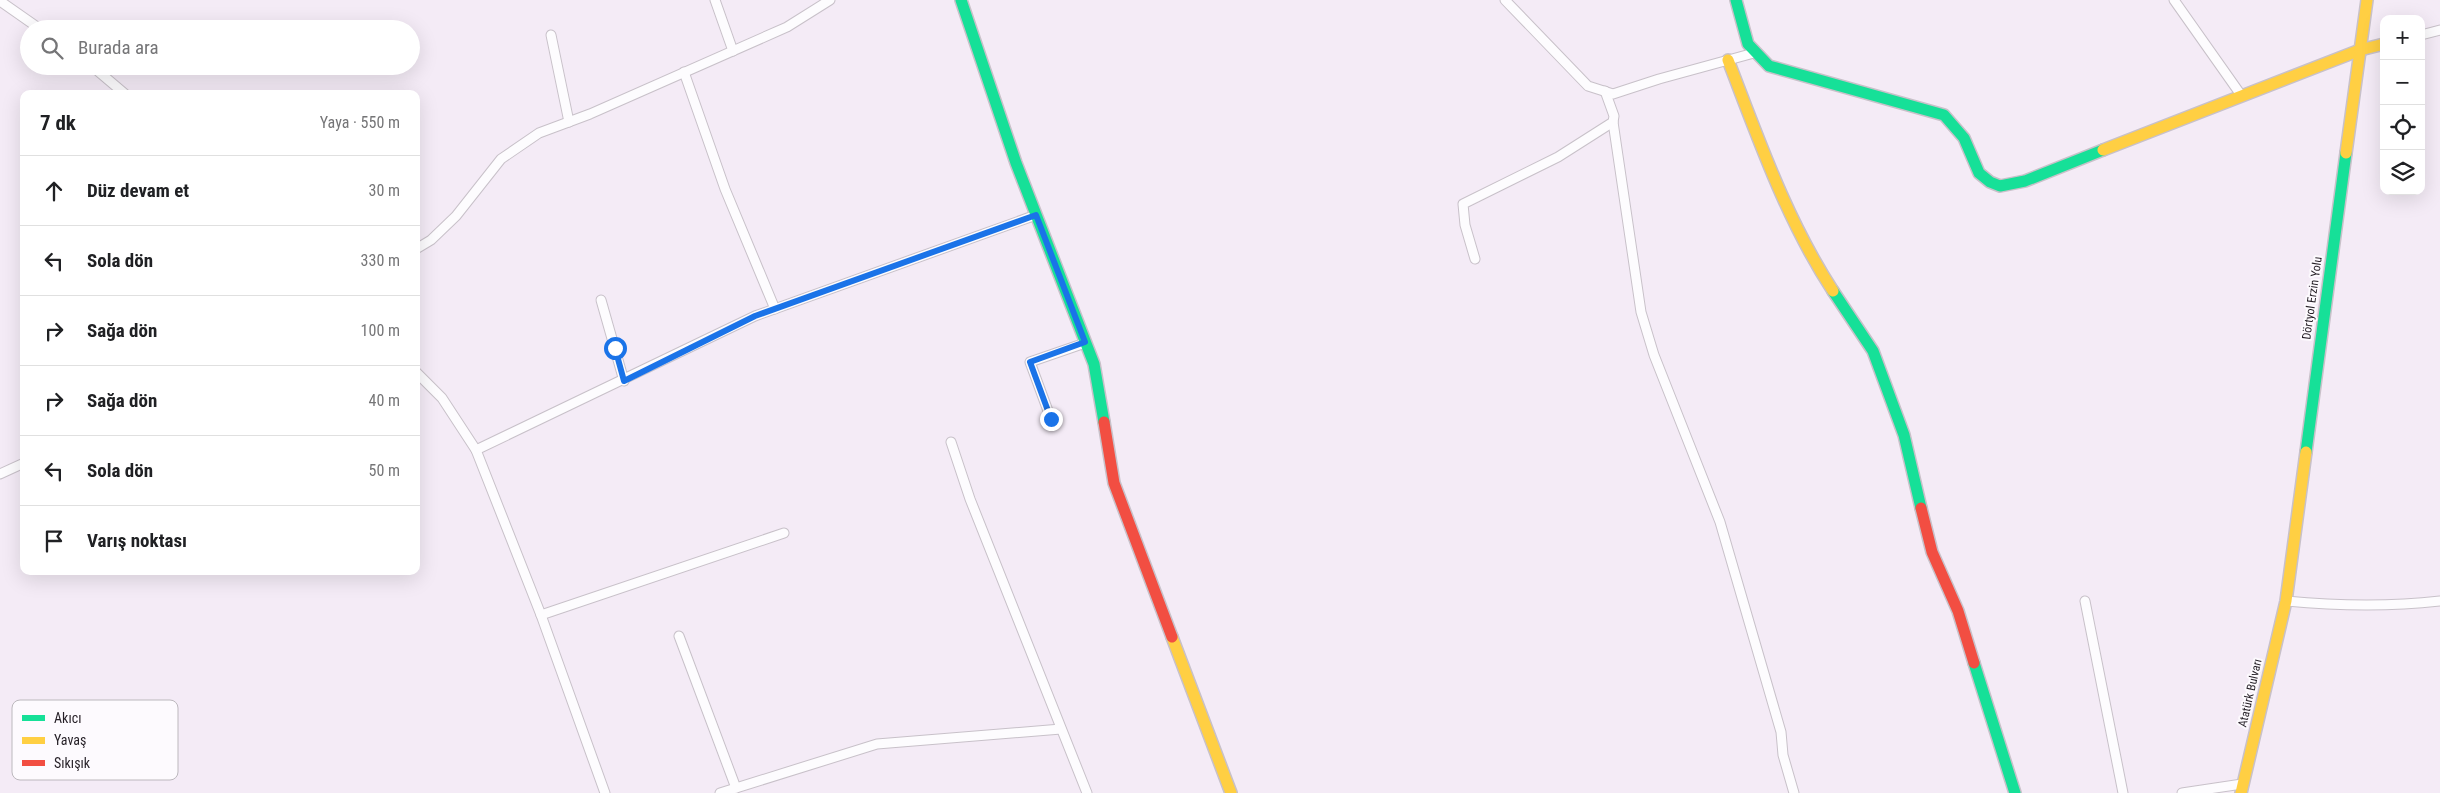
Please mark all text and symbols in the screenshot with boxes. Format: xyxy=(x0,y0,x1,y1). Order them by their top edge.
map controls xyxy=(2380,15,2425,195)
button: + xyxy=(2380,15,2425,60)
search box xyxy=(20,20,420,75)
icon: search xyxy=(38,34,66,62)
text: Burada ara xyxy=(78,36,159,59)
button: − xyxy=(2380,60,2425,105)
button: locate xyxy=(2380,105,2425,150)
text: 7 dk xyxy=(40,111,76,135)
text: Yaya · 550 m xyxy=(320,113,400,132)
button: layers xyxy=(2380,150,2425,195)
icon: ahead xyxy=(40,177,68,205)
text: Düz devam et xyxy=(87,179,189,202)
text: 30 m xyxy=(368,181,400,200)
icon: left xyxy=(40,247,68,275)
text: Sola dön xyxy=(87,249,153,272)
text: 330 m xyxy=(361,251,400,270)
street label: Dörtyol Erzin Yolu xyxy=(2299,255,2325,340)
icon: right xyxy=(40,317,68,345)
text: Sağa dön xyxy=(87,319,157,342)
text: 100 m xyxy=(361,321,400,340)
route start xyxy=(604,337,627,360)
icon: right xyxy=(40,387,68,415)
text: Sağa dön xyxy=(87,389,157,412)
text: 40 m xyxy=(368,391,400,410)
route end xyxy=(1040,408,1063,431)
icon: left xyxy=(40,457,68,485)
text: Sola dön xyxy=(87,459,153,482)
text: 50 m xyxy=(368,461,400,480)
icon: arrive xyxy=(40,527,68,555)
text: Varış noktası xyxy=(87,529,187,552)
street label: Atatürk Bulvarı xyxy=(2235,657,2265,729)
legend xyxy=(12,700,178,780)
text: Akıcı xyxy=(54,710,81,726)
text: Yavaş xyxy=(54,732,86,748)
text: Sıkışık xyxy=(54,755,91,771)

